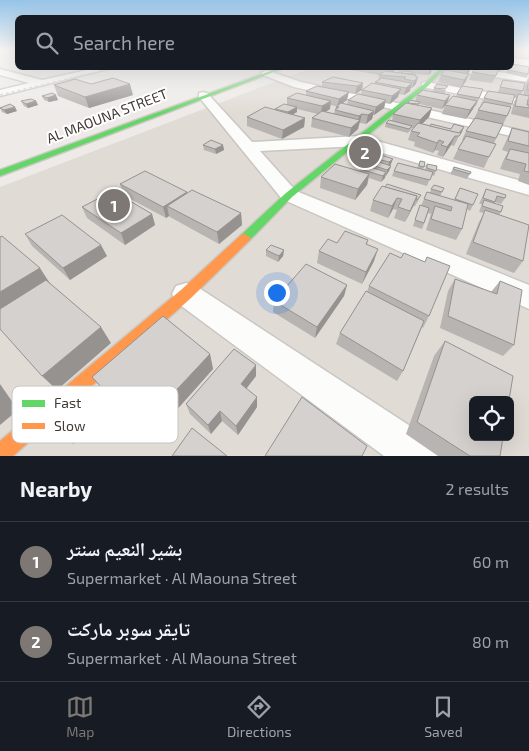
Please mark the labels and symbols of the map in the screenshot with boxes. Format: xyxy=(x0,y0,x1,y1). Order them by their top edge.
street label: AL MAOUNA STREET xyxy=(44,85,170,146)
pin: 2 xyxy=(349,133,381,171)
pin: 1 xyxy=(98,186,130,224)
your location xyxy=(264,280,290,306)
legend xyxy=(12,386,178,443)
text: Fast xyxy=(54,394,81,411)
text: Slow xyxy=(54,417,86,434)

